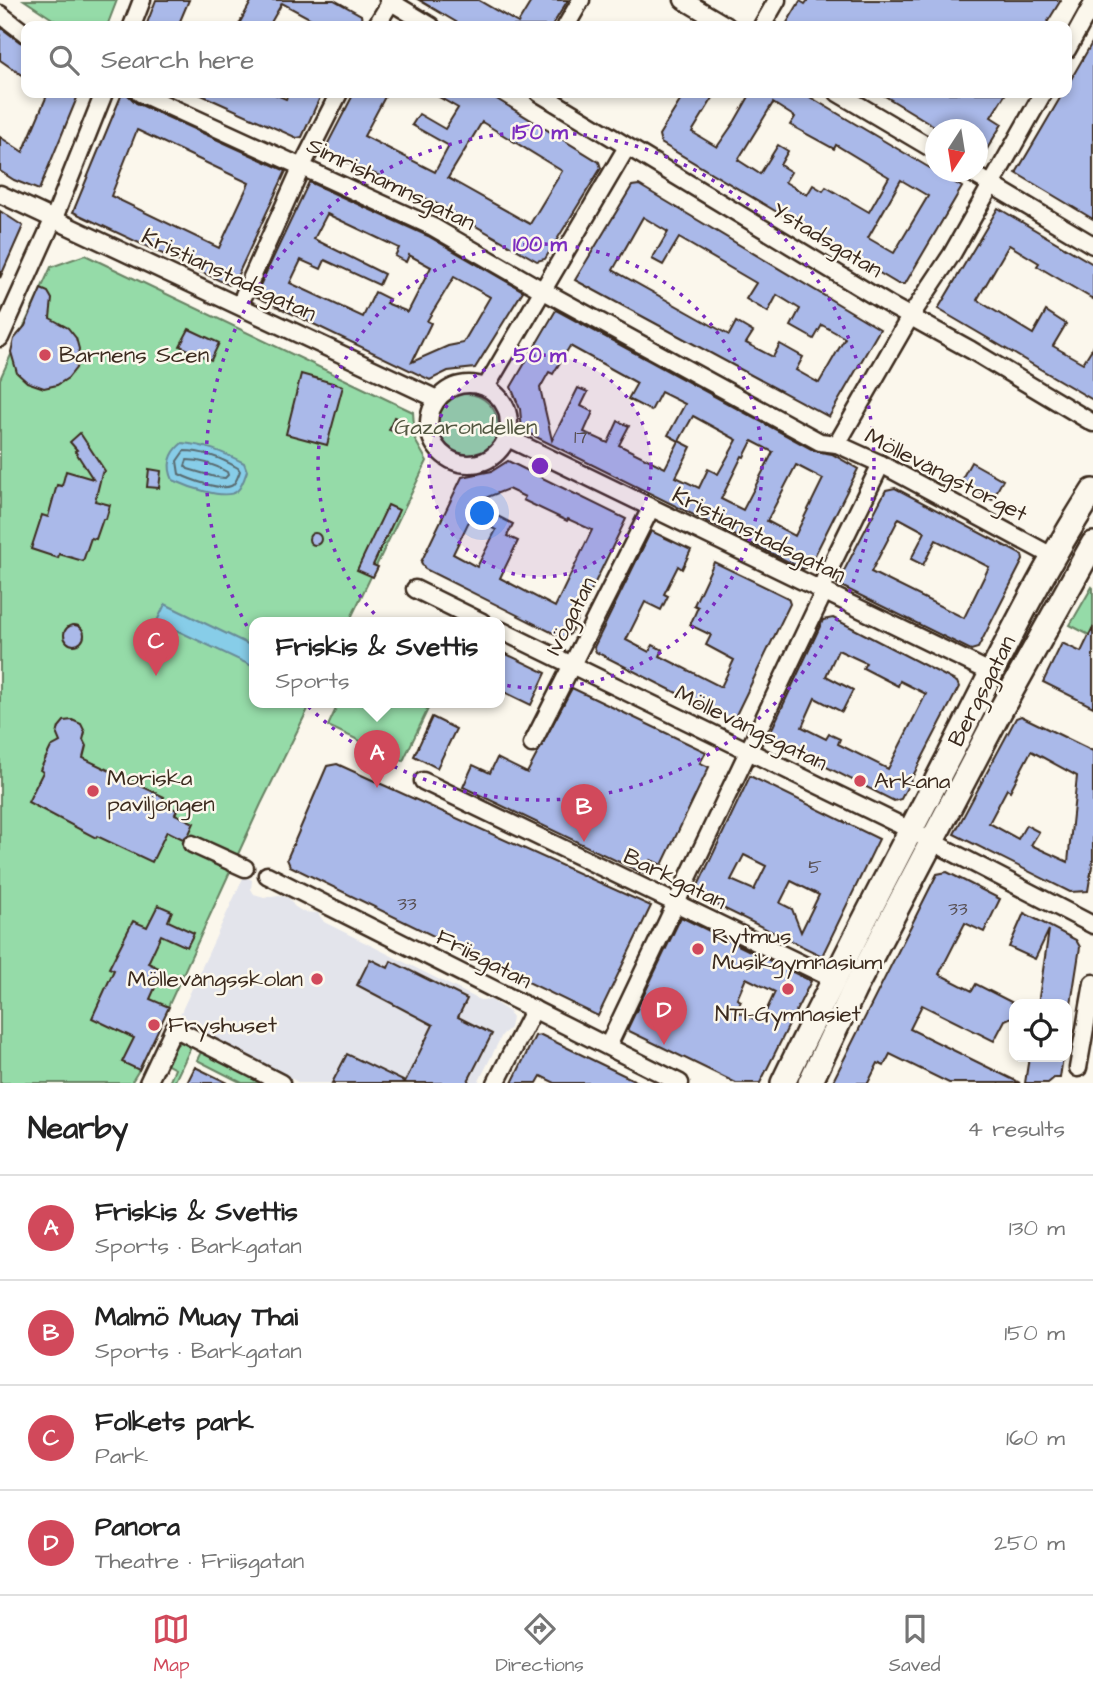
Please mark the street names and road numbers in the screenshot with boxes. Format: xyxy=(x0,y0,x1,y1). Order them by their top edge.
street label: Simrishamnsgatan xyxy=(301,129,481,240)
street label: Ystadsgatan xyxy=(765,194,888,287)
street label: Kristianstadsgatan xyxy=(136,220,322,330)
street label: Möllevångstorget xyxy=(859,420,1033,531)
street label: Kristianstadsgatan xyxy=(666,479,851,592)
street label: Ivögatan xyxy=(538,571,605,661)
street label: Bergsgatan xyxy=(940,630,1025,753)
street label: Möllevångsgatan xyxy=(669,677,833,780)
street label: Barkgatan xyxy=(618,840,732,919)
street label: Friisgatan xyxy=(430,921,537,998)

